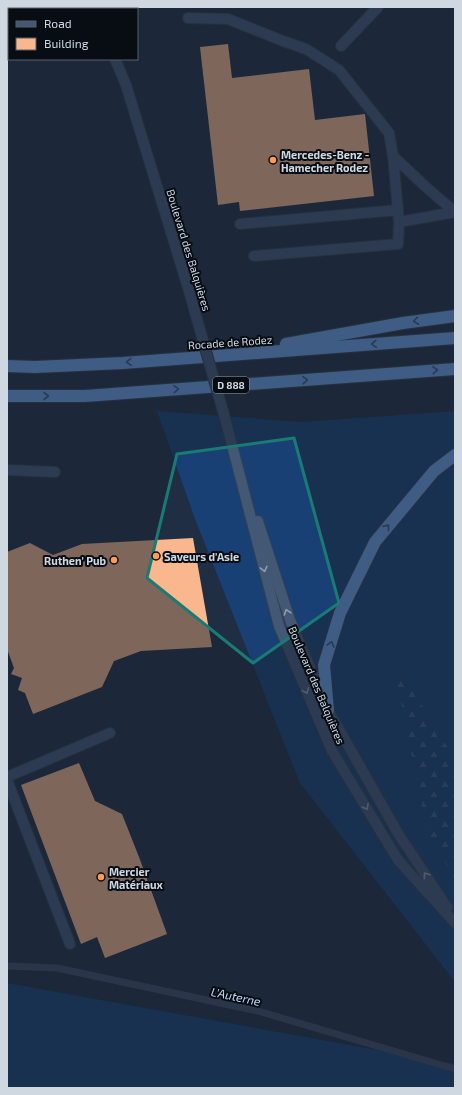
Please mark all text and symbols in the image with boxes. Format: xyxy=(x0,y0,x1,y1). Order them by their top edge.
legend xyxy=(8,8,138,60)
text: Road xyxy=(44,16,72,30)
text: Building xyxy=(44,36,89,50)
place label: Mercedes-Benz - Hamecher Rodez xyxy=(281,148,369,174)
marker: Mercedes-Benz - Hamecher Rodez xyxy=(268,155,278,165)
street label: Boulevard des Balquières xyxy=(164,188,214,313)
one-way arrow xyxy=(413,316,419,325)
street label: Rocade de Rodez xyxy=(187,333,273,351)
one-way arrow xyxy=(371,340,377,349)
one-way arrow xyxy=(126,358,132,367)
one-way arrow xyxy=(432,366,438,375)
one-way arrow xyxy=(302,375,308,384)
road number: D 888 xyxy=(213,377,249,393)
one-way arrow xyxy=(173,385,179,394)
one-way arrow xyxy=(43,392,49,400)
one-way arrow xyxy=(382,525,389,532)
place label: Saveurs d'Asie xyxy=(164,550,239,563)
marker: Saveurs d'Asie xyxy=(151,551,161,561)
place label: Ruthen' Pub xyxy=(44,554,106,567)
marker: Ruthen' Pub xyxy=(109,555,119,565)
one-way arrow xyxy=(259,565,268,572)
one-way arrow xyxy=(283,608,292,615)
street label: Boulevard des Balquières xyxy=(286,624,348,746)
one-way arrow xyxy=(326,640,335,647)
one-way arrow xyxy=(302,687,310,694)
one-way arrow xyxy=(361,802,368,810)
place label: Mercier Matériaux xyxy=(109,865,164,891)
marker: Mercier Matériaux xyxy=(96,872,106,882)
one-way arrow xyxy=(423,872,430,879)
water label: L'Auterne xyxy=(210,984,263,1008)

